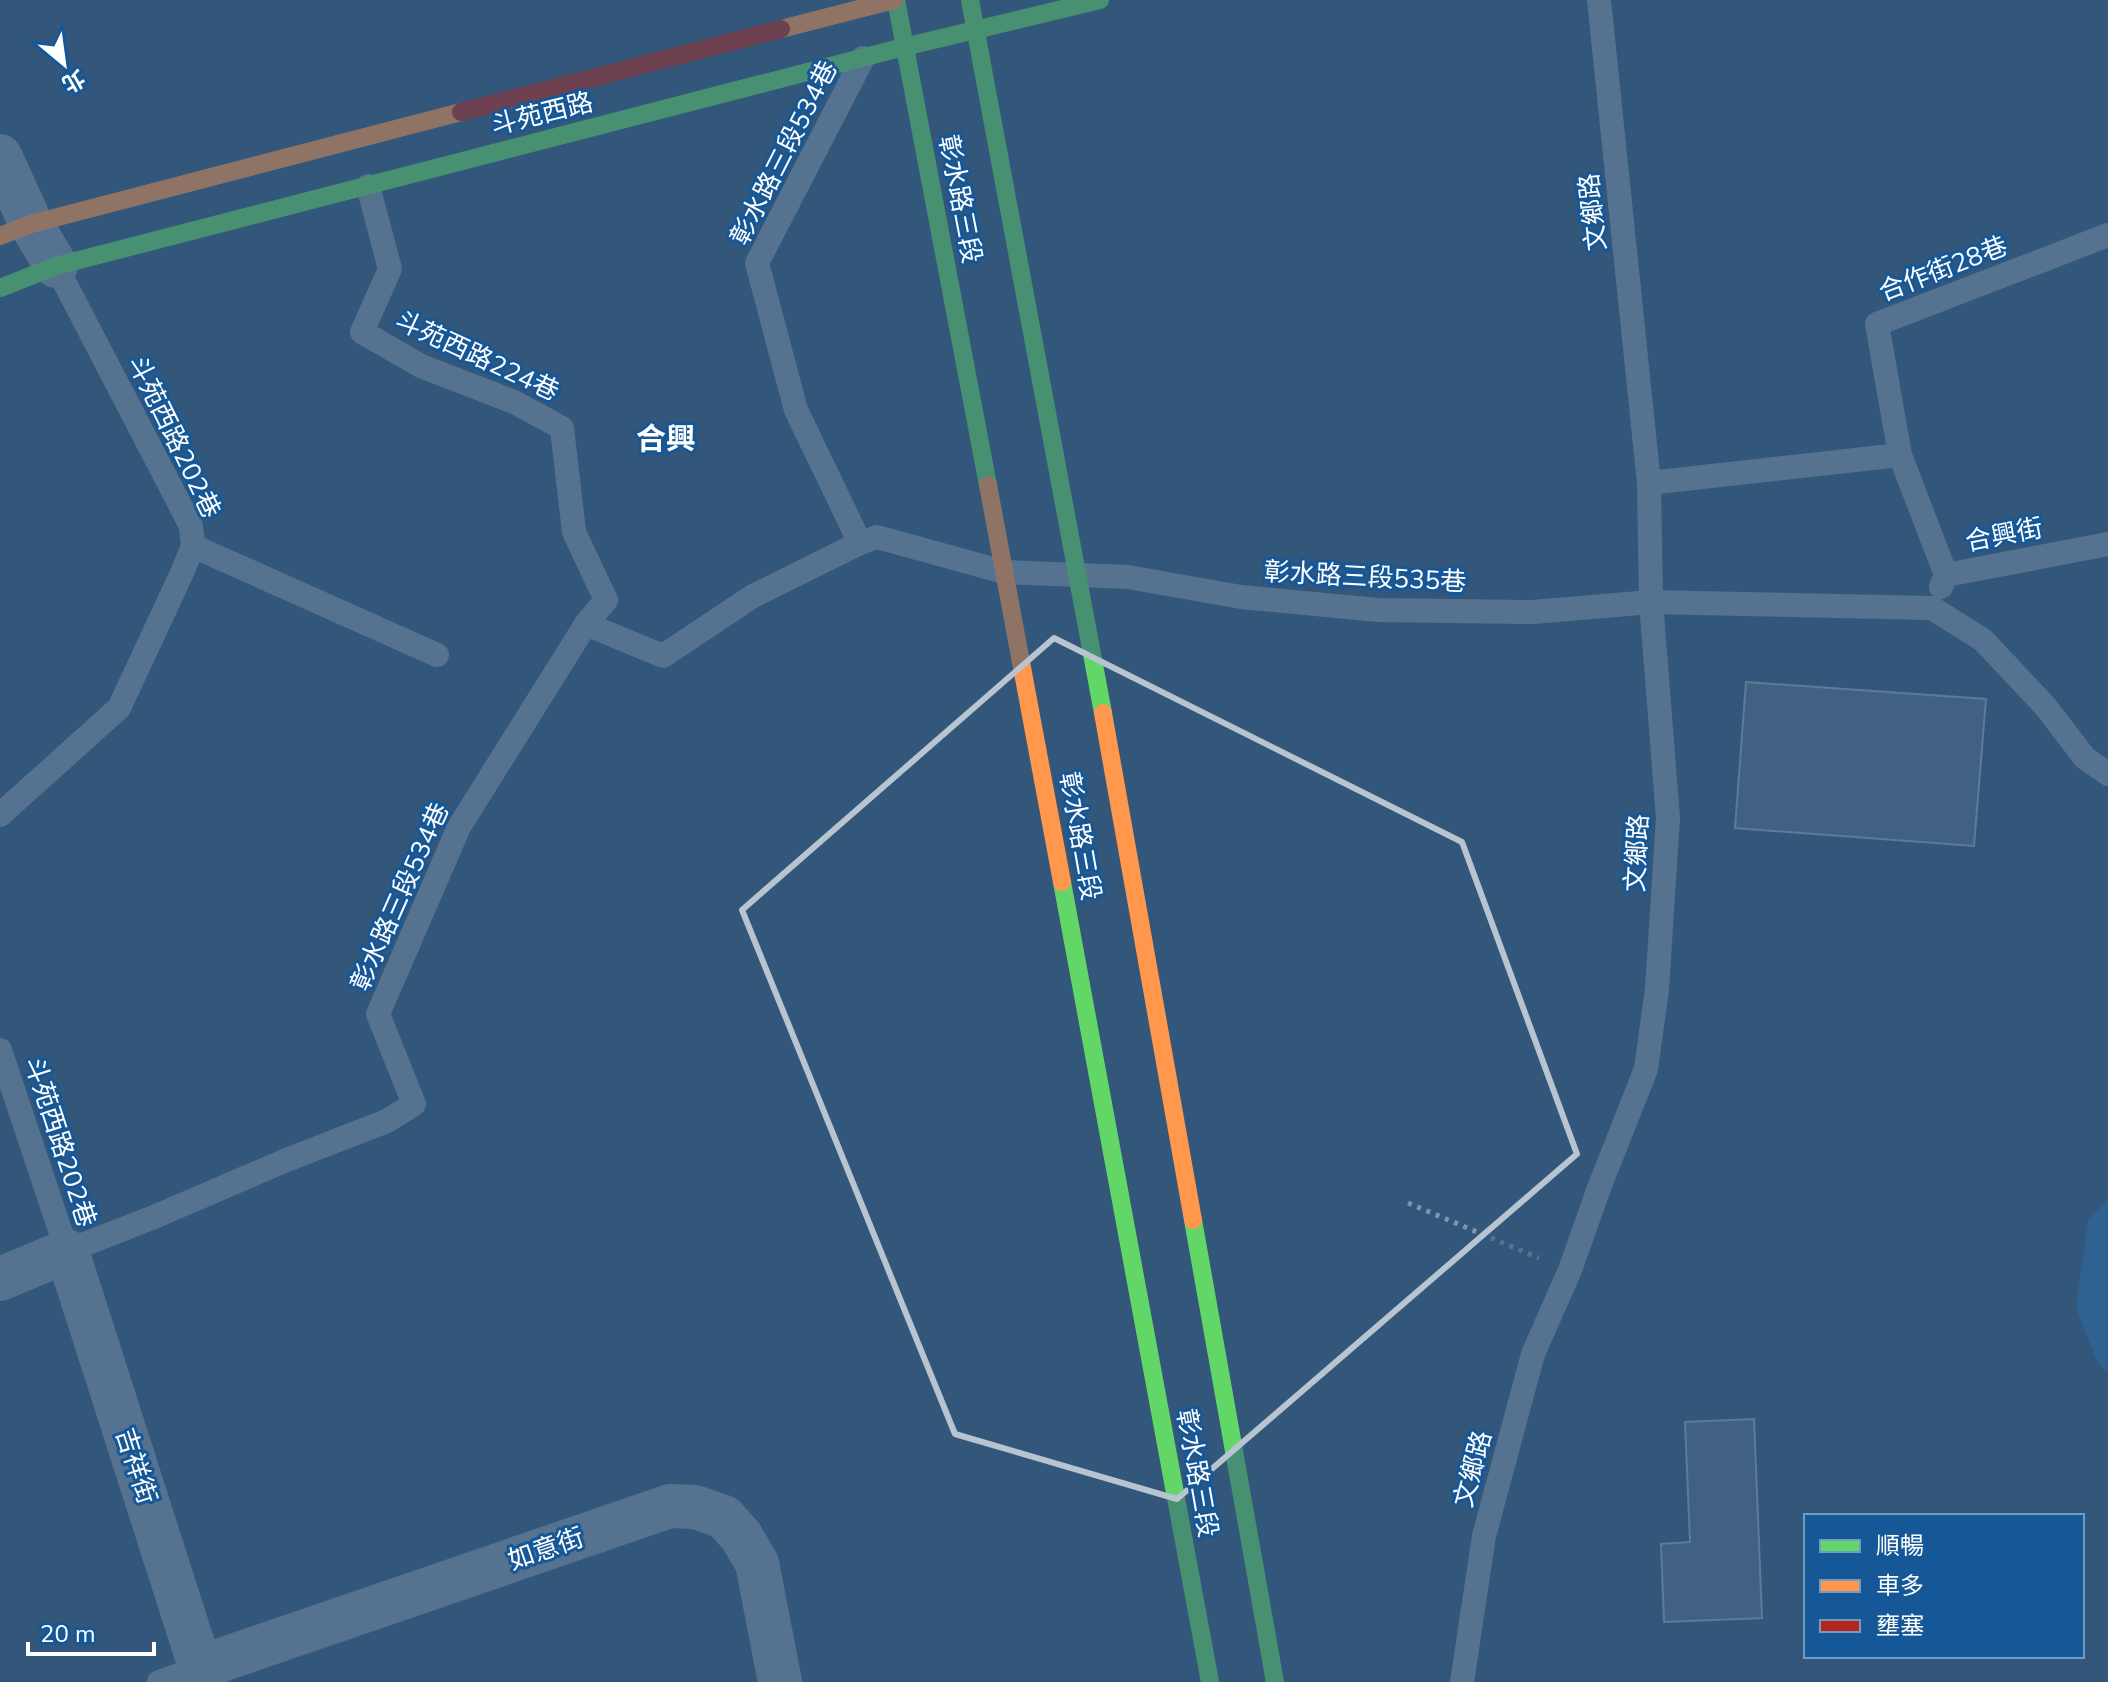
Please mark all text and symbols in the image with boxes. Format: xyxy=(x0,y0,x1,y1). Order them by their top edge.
north arrow xyxy=(24,24,104,104)
street label: 彰水路三段534巷 xyxy=(722,55,846,251)
text: 北 xyxy=(56,62,90,99)
street label: 斗苑西路 xyxy=(487,84,597,144)
street label: 彰水路三段 xyxy=(930,132,990,266)
street label: 文鄉路 xyxy=(1572,171,1614,253)
street label: 合作街28巷 xyxy=(1874,228,2012,310)
street label: 斗苑西路224巷 xyxy=(389,303,565,409)
street label: 斗苑西路202巷 xyxy=(120,350,228,524)
district label: 合興 xyxy=(636,419,696,460)
street label: 合興街 xyxy=(1962,510,2046,560)
street label: 彰水路三段535巷 xyxy=(1263,554,1467,600)
street label: 彰水路三段 xyxy=(1051,769,1109,903)
street label: 彰水路三段534巷 xyxy=(343,797,457,997)
street label: 文鄉路 xyxy=(1617,813,1657,893)
street label: 斗苑西路202巷 xyxy=(16,1053,104,1231)
street label: 彰水路三段 xyxy=(1168,1406,1226,1540)
street label: 吉祥街 xyxy=(107,1423,165,1509)
street label: 文鄉路 xyxy=(1446,1427,1500,1511)
legend xyxy=(1804,1514,2084,1658)
street label: 如意街 xyxy=(503,1520,589,1578)
text: 順暢 xyxy=(1876,1530,1924,1562)
text: 車多 xyxy=(1876,1570,1924,1602)
scale bar xyxy=(28,1606,154,1656)
text: 壅塞 xyxy=(1876,1610,1924,1642)
text: 20 m xyxy=(40,1618,96,1650)

